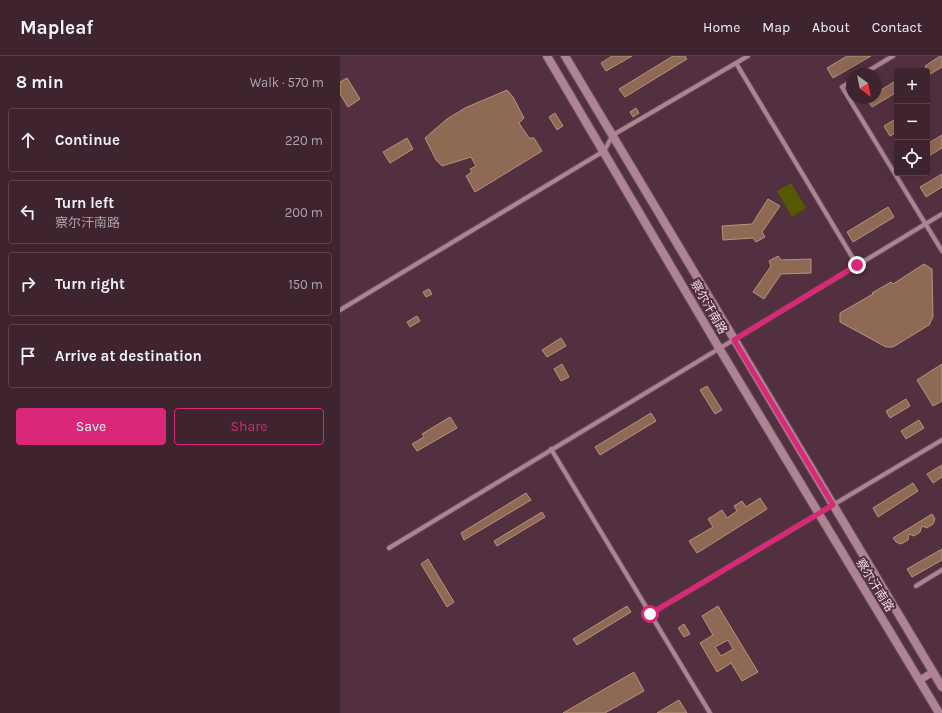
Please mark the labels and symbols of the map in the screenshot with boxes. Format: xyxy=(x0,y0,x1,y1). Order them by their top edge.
north arrow xyxy=(846,68,882,104)
route end xyxy=(848,256,866,274)
street label: 察尔汗南路 xyxy=(688,278,730,336)
street label: 察尔汗南路 xyxy=(853,556,897,614)
route start xyxy=(641,605,659,623)

